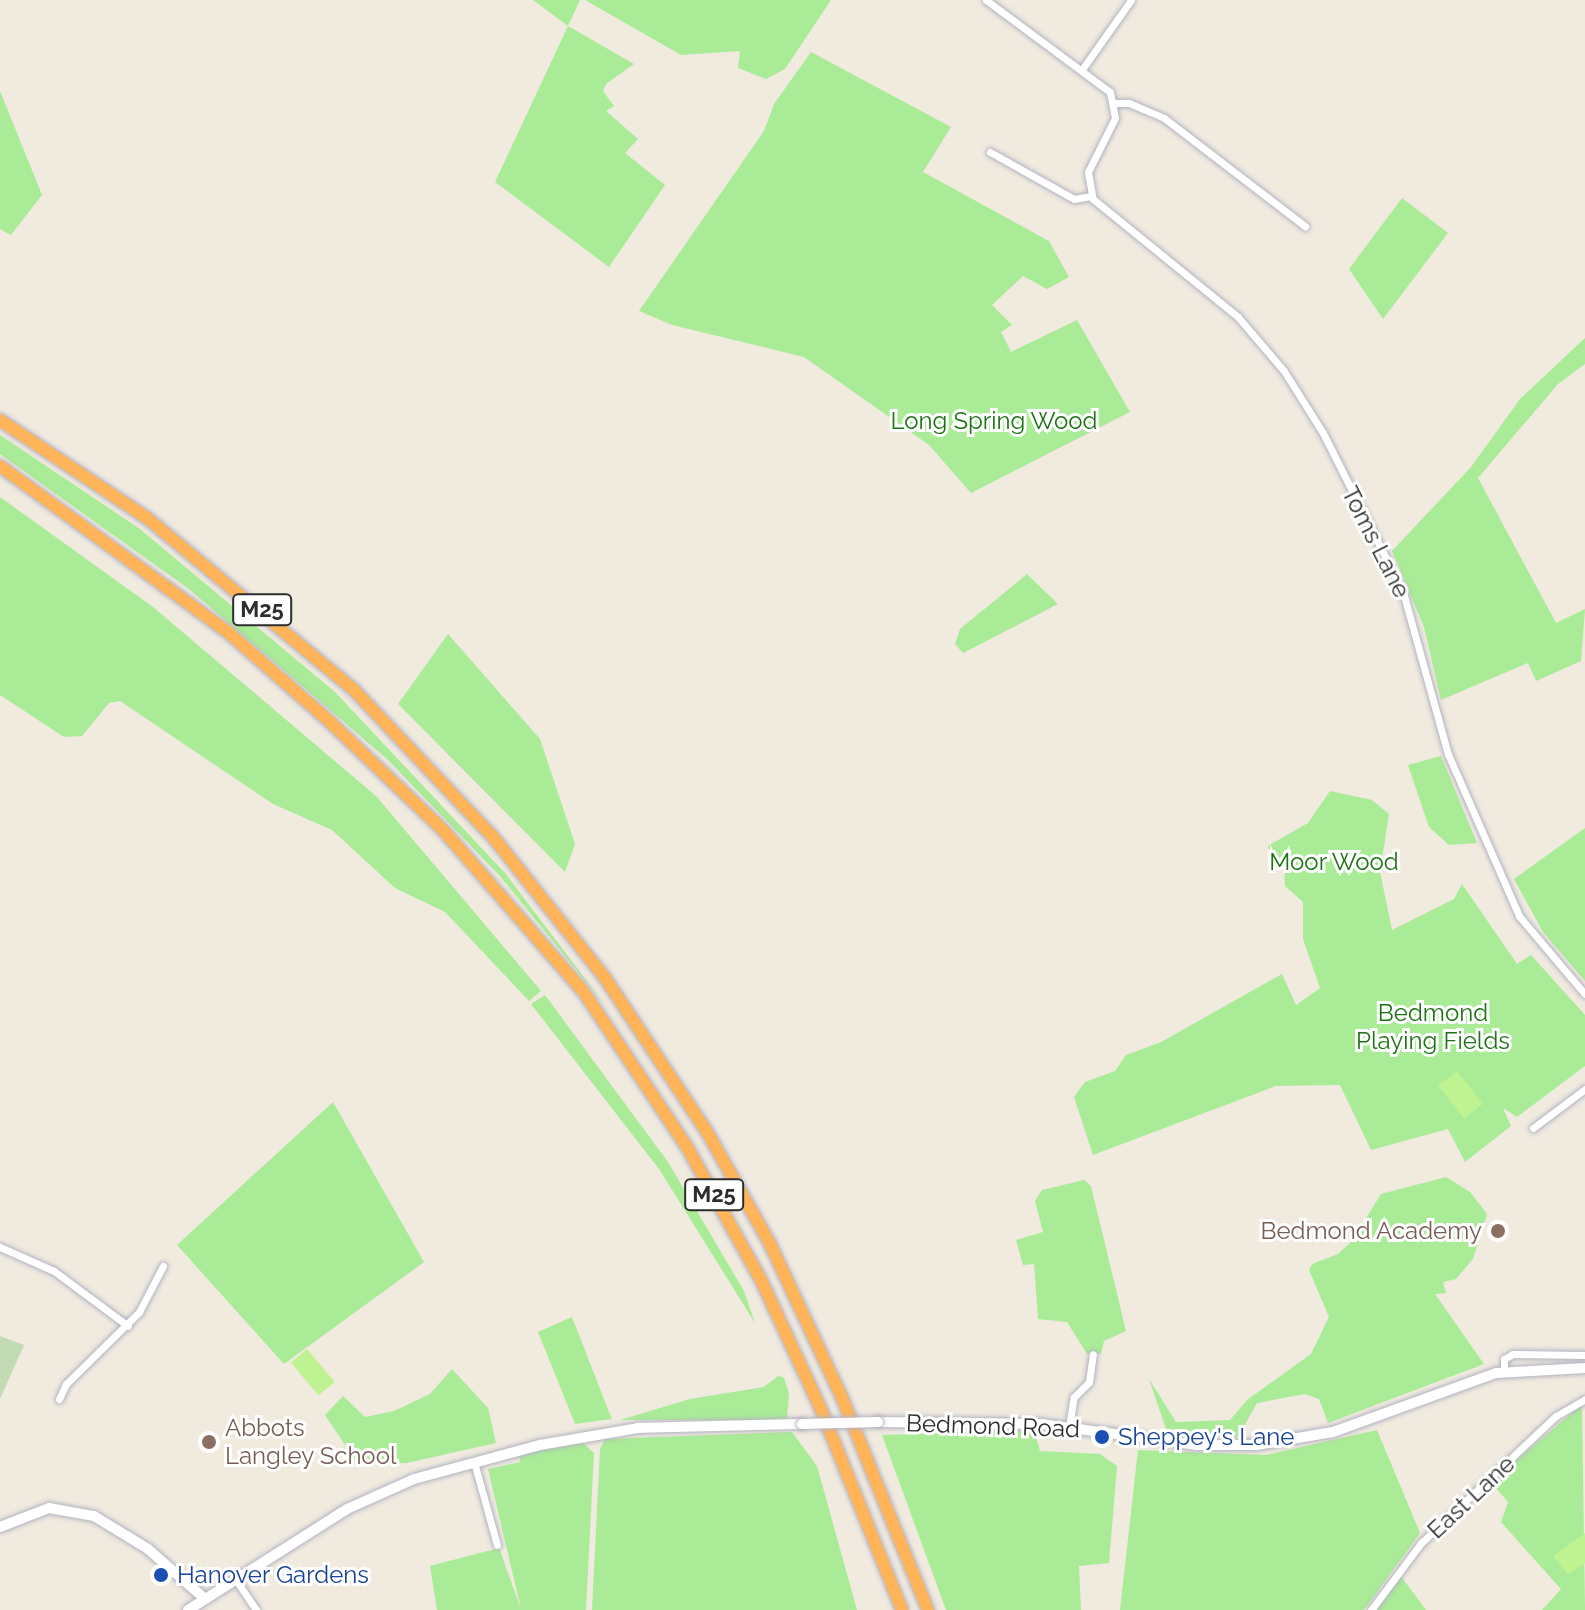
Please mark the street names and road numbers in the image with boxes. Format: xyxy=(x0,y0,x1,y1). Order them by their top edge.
street label: Toms Lane xyxy=(1336,481,1416,603)
road number: M25 xyxy=(232,592,292,628)
road number: M25 xyxy=(684,1177,744,1213)
street label: Bedmond Road xyxy=(906,1409,1080,1443)
street label: East Lane xyxy=(1421,1449,1521,1545)

